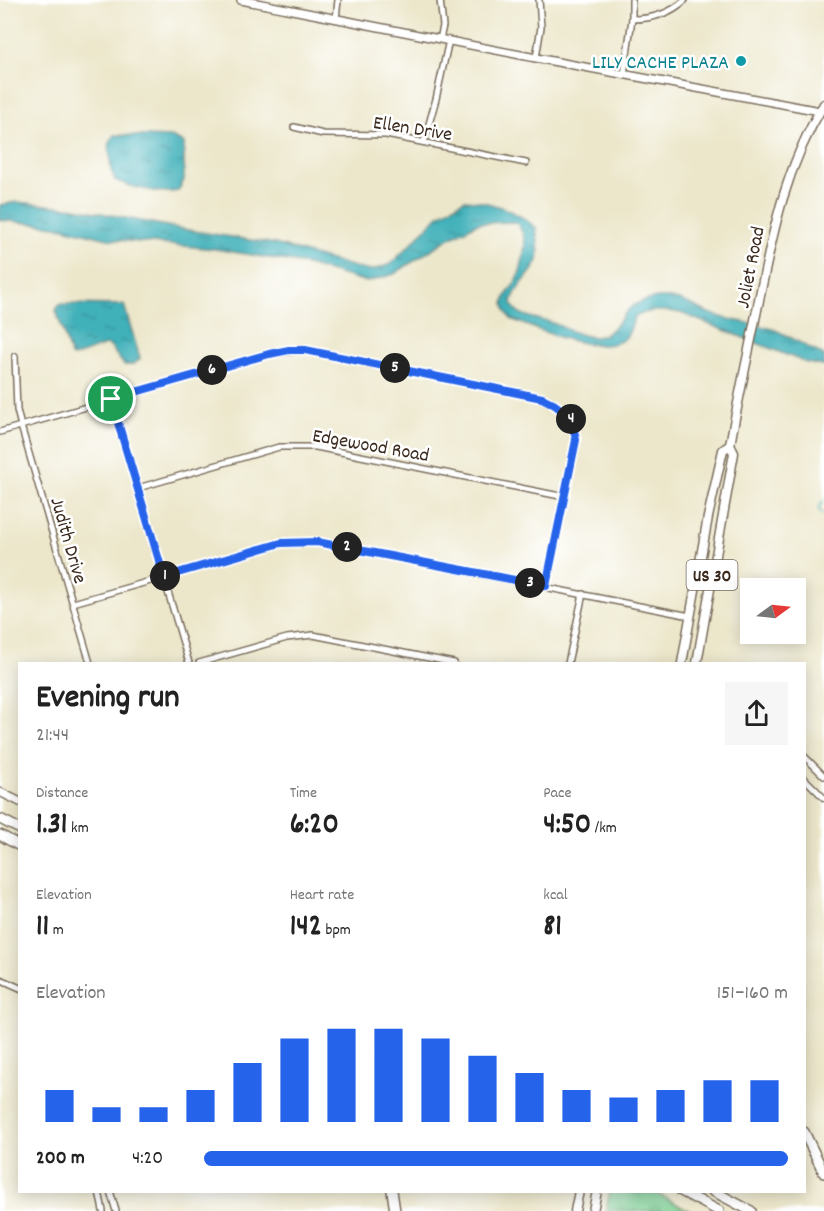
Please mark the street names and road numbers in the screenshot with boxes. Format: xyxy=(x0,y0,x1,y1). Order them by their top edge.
street label: Ellen Drive xyxy=(371,110,454,150)
street label: Joliet Road xyxy=(730,224,774,311)
street label: Edgewood Road xyxy=(310,423,431,471)
street label: Judith Drive xyxy=(41,494,93,587)
road number: US 30 xyxy=(686,560,738,590)

